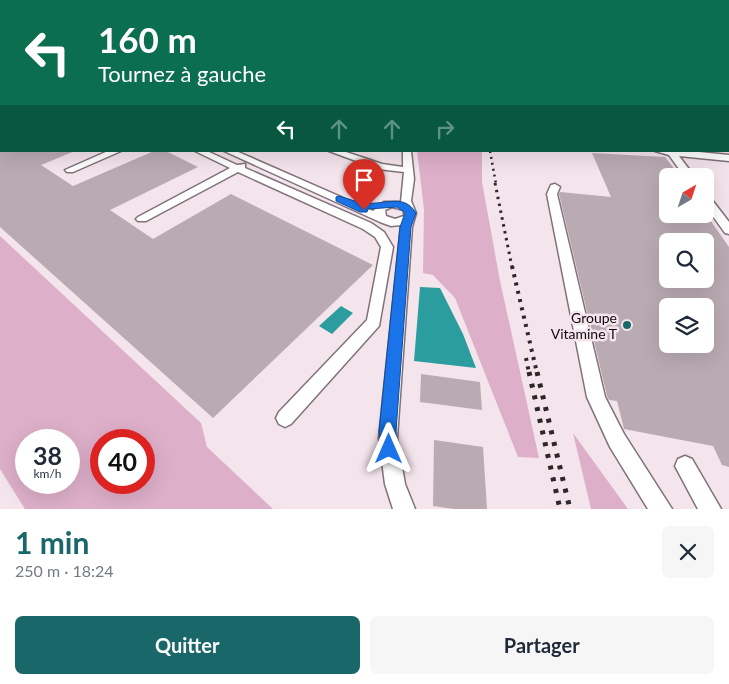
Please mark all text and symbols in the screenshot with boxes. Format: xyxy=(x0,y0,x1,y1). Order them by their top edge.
text: 160 m xyxy=(98,18,197,60)
icon: left xyxy=(15,20,80,85)
text: Tournez à gauche xyxy=(98,60,266,87)
icon: left xyxy=(272,115,300,143)
icon: ahead xyxy=(325,115,353,143)
icon: ahead xyxy=(378,115,406,143)
icon: right xyxy=(431,115,459,143)
pin xyxy=(343,159,385,210)
icon: arrive xyxy=(350,166,378,194)
north arrow xyxy=(659,168,714,222)
map controls xyxy=(659,168,714,353)
button: search xyxy=(659,233,714,288)
button: layers xyxy=(659,298,714,353)
place label: Groupe Vitamine T xyxy=(551,309,618,342)
marker: Groupe Vitamine T xyxy=(621,319,633,331)
position arrow xyxy=(362,422,414,474)
speed limit sign: 40 xyxy=(90,429,155,494)
text: 38 xyxy=(33,440,62,470)
text: km/h xyxy=(33,466,62,481)
text: 1 min xyxy=(15,524,89,560)
button: close xyxy=(662,526,714,578)
text: 250 m · 18:24 xyxy=(15,561,114,580)
button: Quitter xyxy=(15,616,360,674)
button: Partager xyxy=(370,616,714,674)

